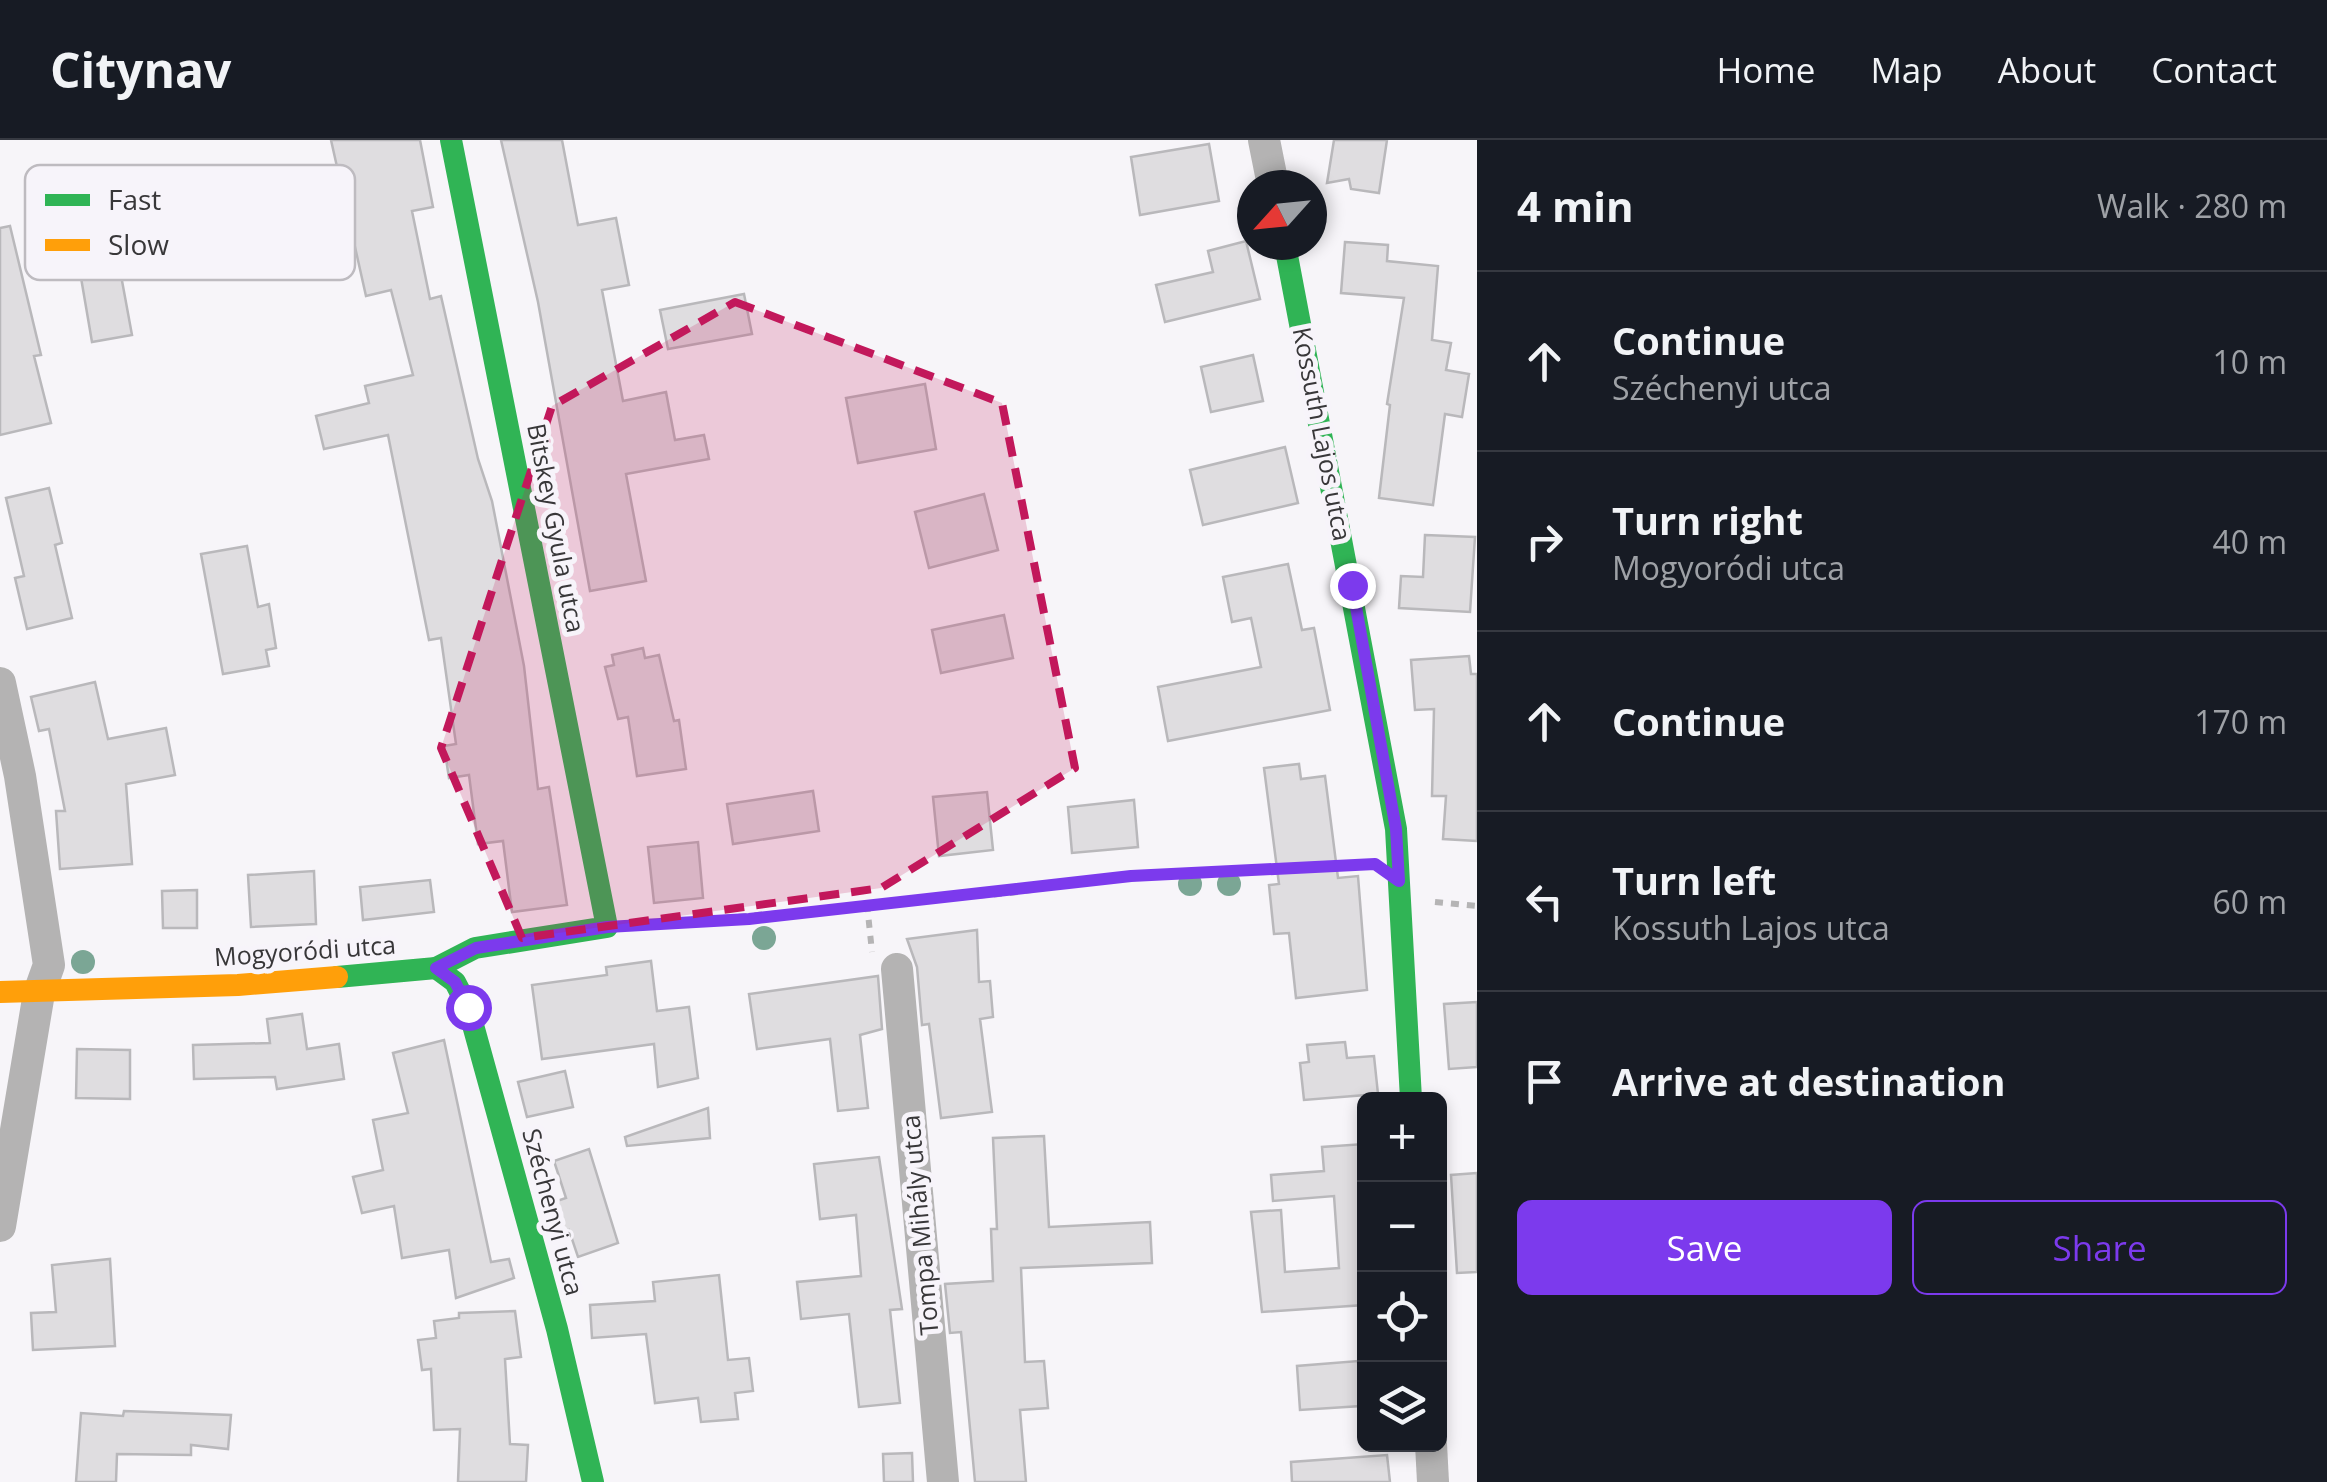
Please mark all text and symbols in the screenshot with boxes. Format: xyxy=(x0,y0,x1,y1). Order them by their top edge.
text: Citynav xyxy=(50,37,231,102)
text: Home xyxy=(1716,46,1815,93)
text: Map xyxy=(1870,46,1943,93)
text: About xyxy=(1998,46,2096,93)
text: Contact xyxy=(2151,46,2277,93)
legend xyxy=(25,165,355,280)
north arrow xyxy=(1237,170,1327,260)
text: 4 min xyxy=(1517,177,1634,234)
text: Fast xyxy=(108,180,161,218)
text: Walk · 280 m xyxy=(2097,184,2287,227)
text: Slow xyxy=(108,225,169,263)
text: Continue xyxy=(1612,314,1785,366)
street label: Kossuth Lajos utca xyxy=(1286,324,1360,544)
icon: ahead xyxy=(1517,334,1572,389)
text: 10 m xyxy=(2212,340,2287,383)
text: Széchenyi utca xyxy=(1612,366,1832,409)
street label: Bitskey Gyula utca xyxy=(520,420,594,635)
text: Turn right xyxy=(1612,494,1803,546)
icon: right xyxy=(1517,514,1572,569)
text: 40 m xyxy=(2212,520,2287,563)
text: Mogyoródi utca xyxy=(1612,546,1845,589)
route end xyxy=(1330,563,1376,609)
icon: ahead xyxy=(1517,694,1572,749)
text: Continue xyxy=(1612,695,1785,747)
text: 170 m xyxy=(2194,700,2287,743)
text: Turn left xyxy=(1612,854,1776,906)
icon: left xyxy=(1517,874,1572,929)
text: 60 m xyxy=(2212,880,2287,923)
text: Kossuth Lajos utca xyxy=(1612,906,1890,949)
street label: Mogyoródi utca xyxy=(213,927,397,973)
route start xyxy=(446,985,492,1031)
icon: arrive xyxy=(1517,1054,1572,1109)
text: Arrive at destination xyxy=(1612,1055,2006,1107)
map controls xyxy=(1357,1092,1447,1452)
button: + xyxy=(1357,1092,1447,1182)
street label: Tompa Mihály utca xyxy=(892,1113,946,1337)
street label: Széchenyi utca xyxy=(515,1124,593,1299)
button: − xyxy=(1357,1182,1447,1272)
button: Save xyxy=(1517,1200,1892,1295)
button: Share xyxy=(1912,1200,2287,1295)
button: locate xyxy=(1357,1272,1447,1362)
button: layers xyxy=(1357,1362,1447,1452)

